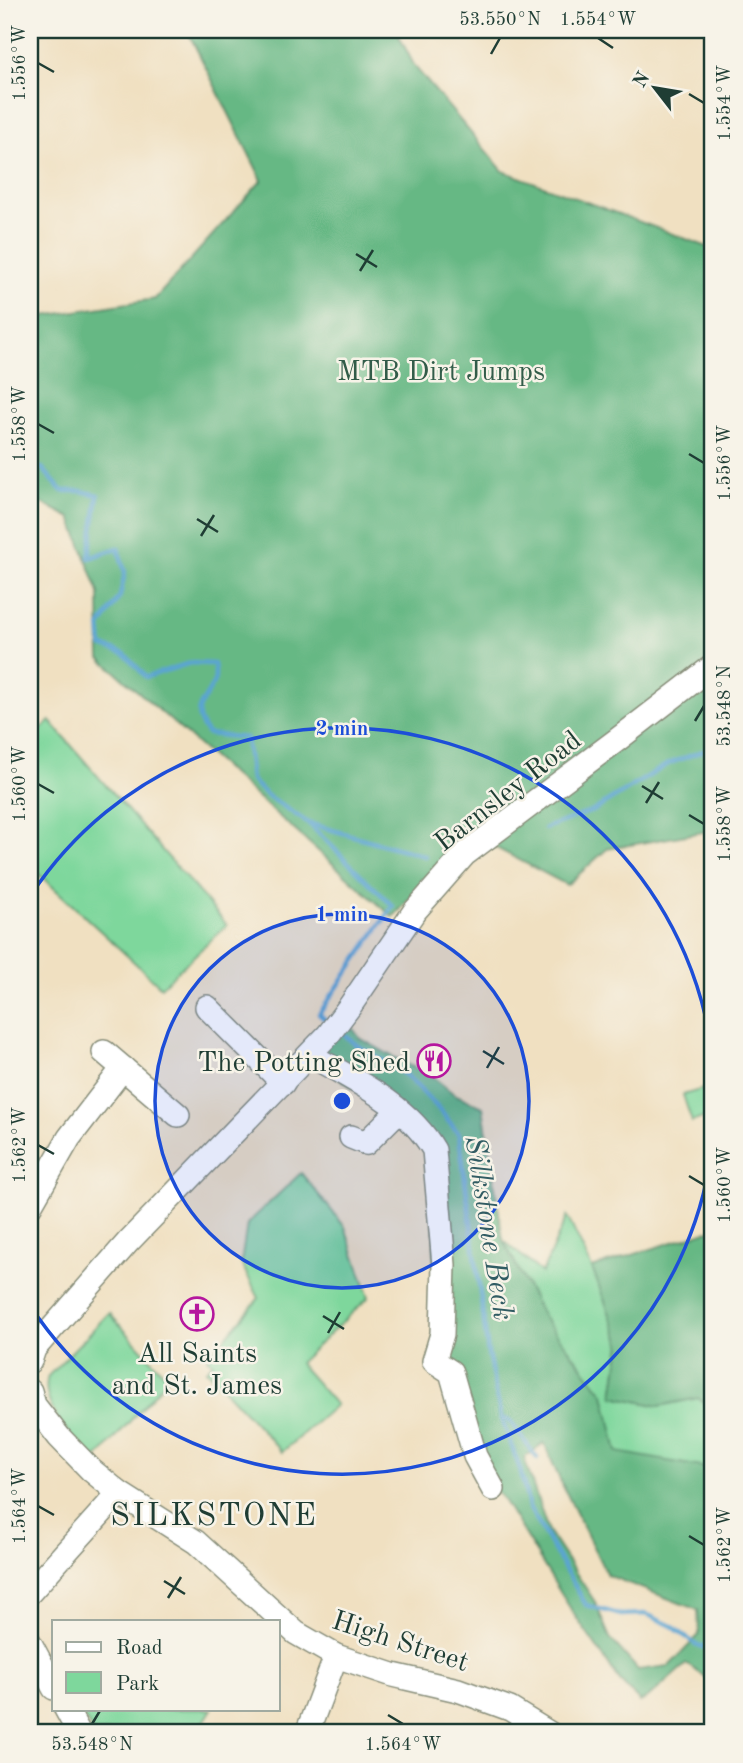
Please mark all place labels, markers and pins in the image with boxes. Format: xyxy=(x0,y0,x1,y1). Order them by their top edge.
restaurant icon: The Potting Shed xyxy=(415,1042,453,1080)
place label: The Potting Shed xyxy=(197,1050,410,1078)
centre of rings xyxy=(330,1089,354,1113)
church icon: All Saints and St. James xyxy=(178,1295,216,1333)
place label: All Saints and St. James xyxy=(112,1341,282,1401)

